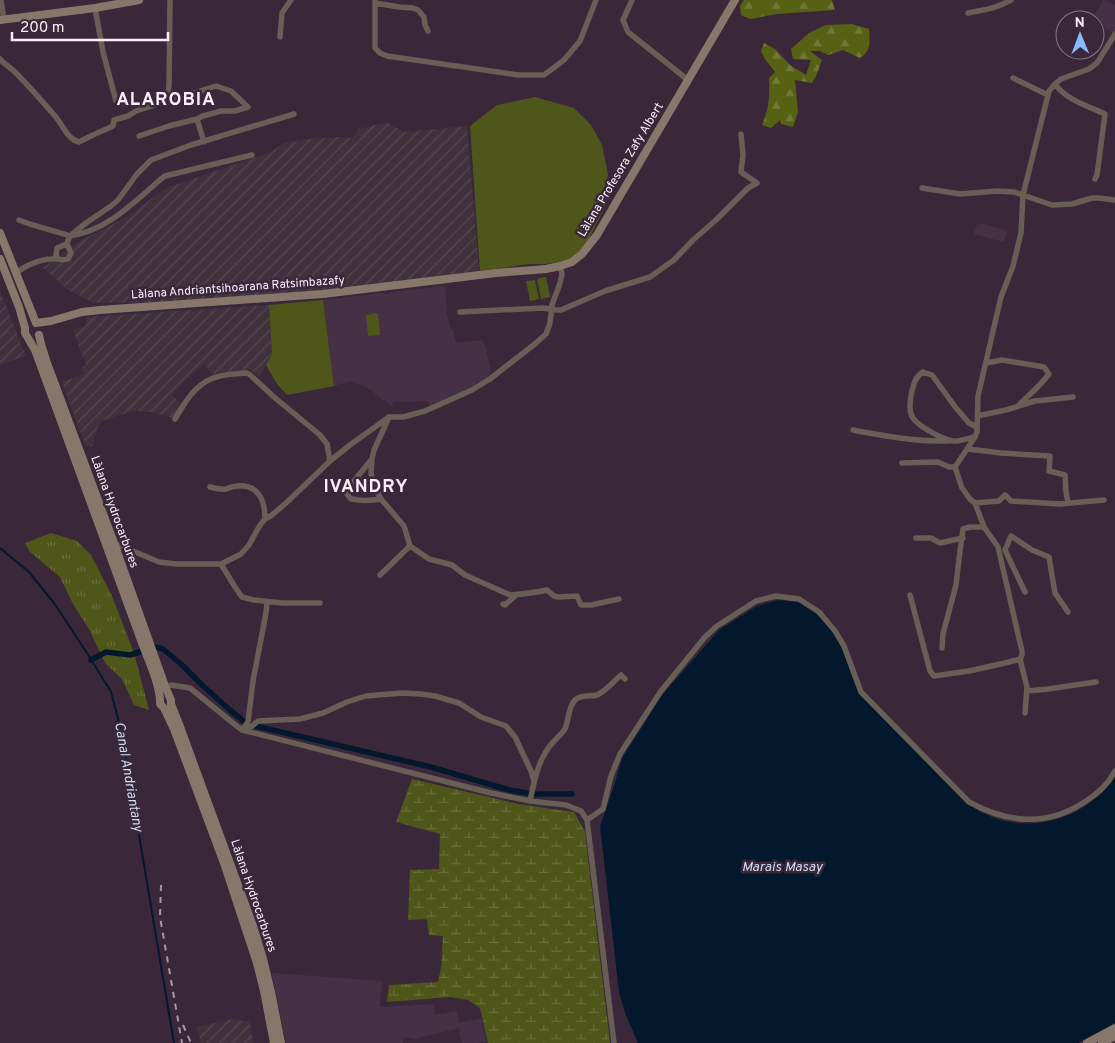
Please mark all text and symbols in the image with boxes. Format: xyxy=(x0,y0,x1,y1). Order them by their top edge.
scale bar xyxy=(12,10,169,42)
north arrow xyxy=(1055,10,1105,60)
text: N xyxy=(1075,15,1085,32)
text: 200 m xyxy=(20,19,65,38)
district label: ALAROBIA xyxy=(116,89,216,112)
street label: Làlana Profesora Zafy Albert xyxy=(574,100,668,240)
street label: Làlana Andriantsihoarana Ratsimbazafy xyxy=(131,273,345,303)
street label: Làlana Hydrocarbures xyxy=(86,454,142,570)
district label: IVANDRY xyxy=(324,476,408,499)
water label: Canal Andriantany xyxy=(110,721,146,834)
street label: Làlana Hydrocarbures xyxy=(226,838,280,954)
water label: Marais Masay xyxy=(742,859,823,876)

